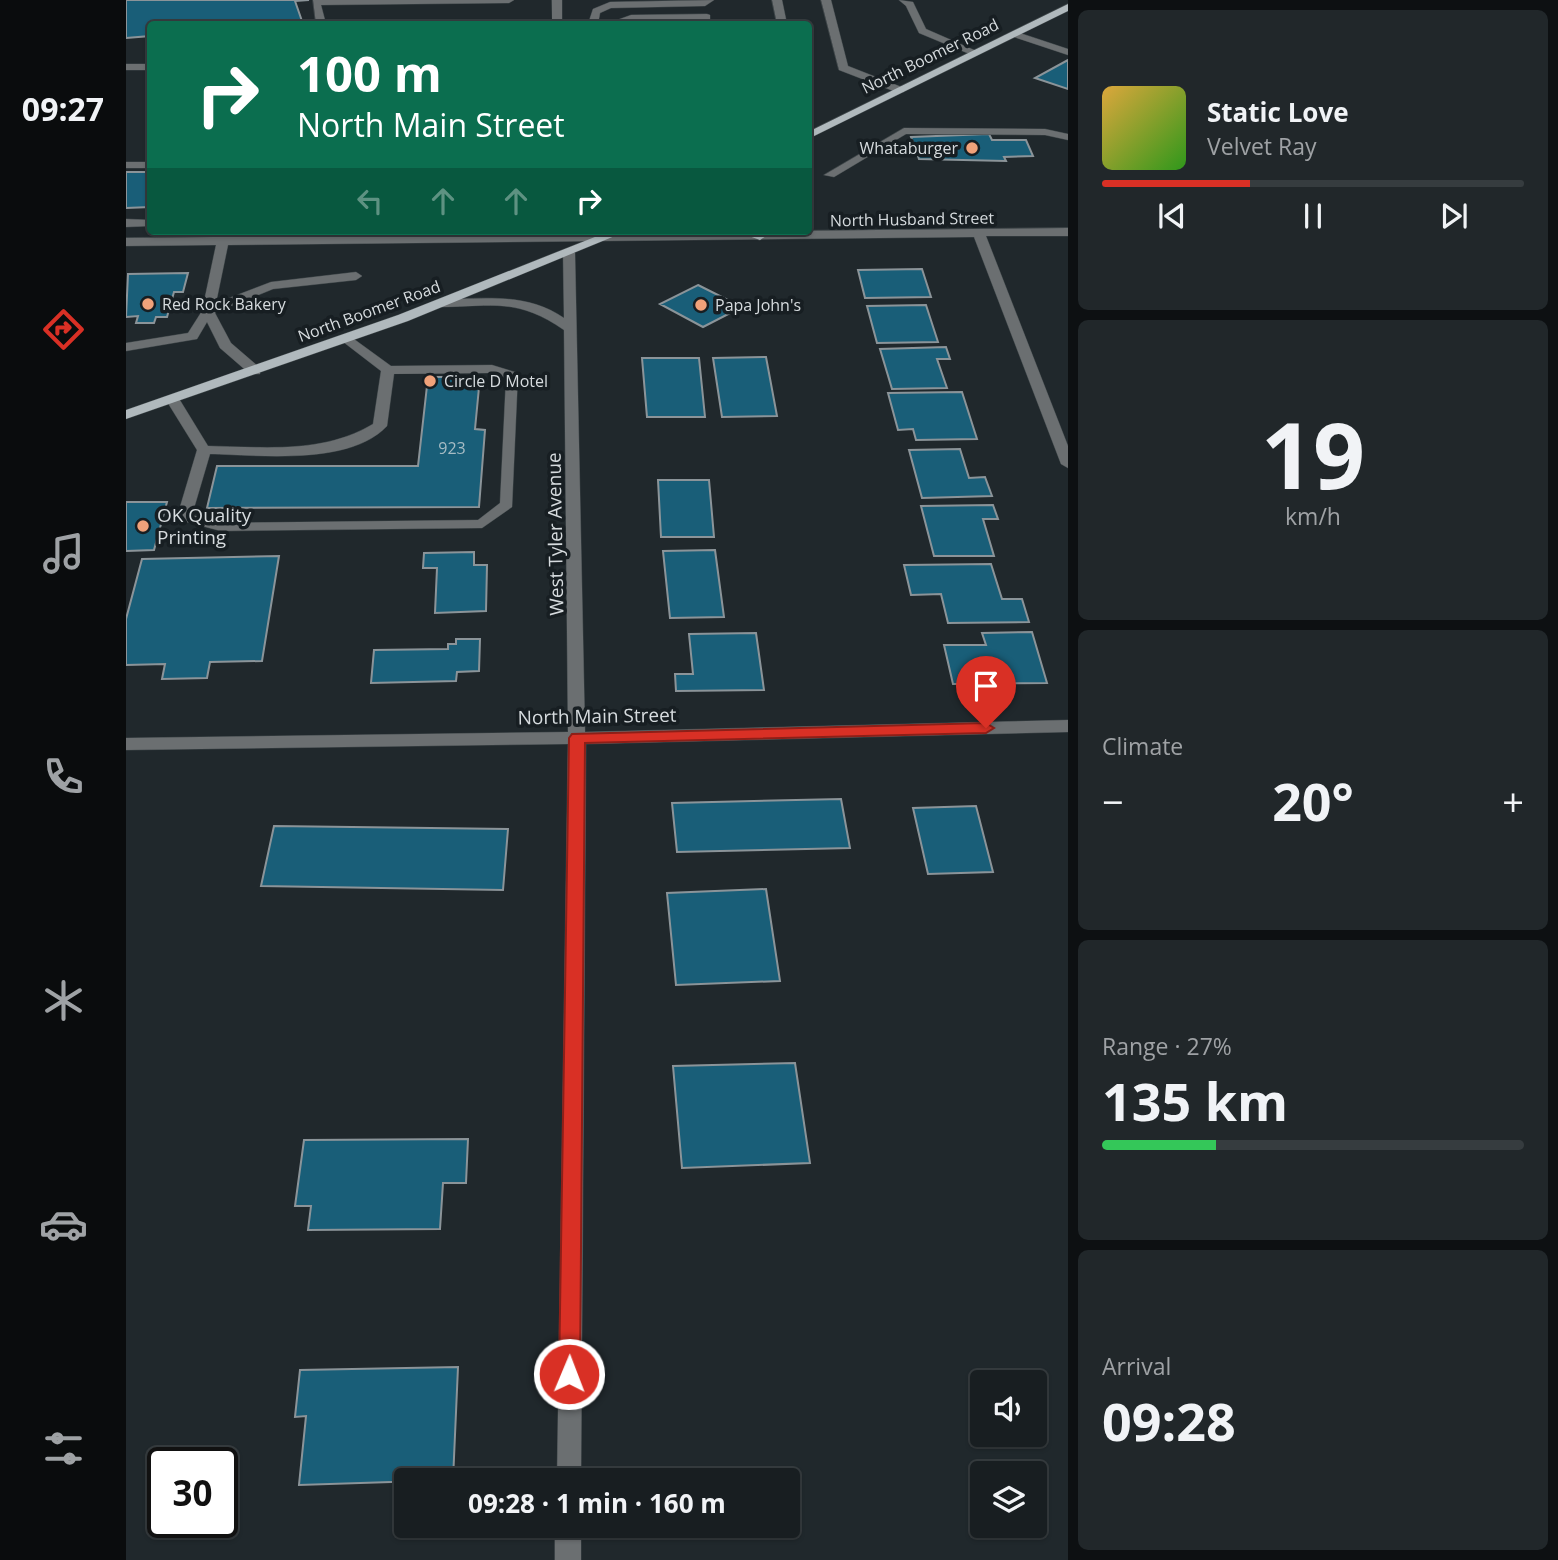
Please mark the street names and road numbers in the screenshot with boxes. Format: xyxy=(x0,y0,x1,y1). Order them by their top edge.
street label: North Boomer Road xyxy=(858,13,1002,99)
street label: North Husband Street xyxy=(830,207,995,231)
street label: North Boomer Road xyxy=(295,275,443,347)
street label: West Tyler Avenue xyxy=(541,452,569,616)
street label: North Main Street xyxy=(517,702,677,730)

